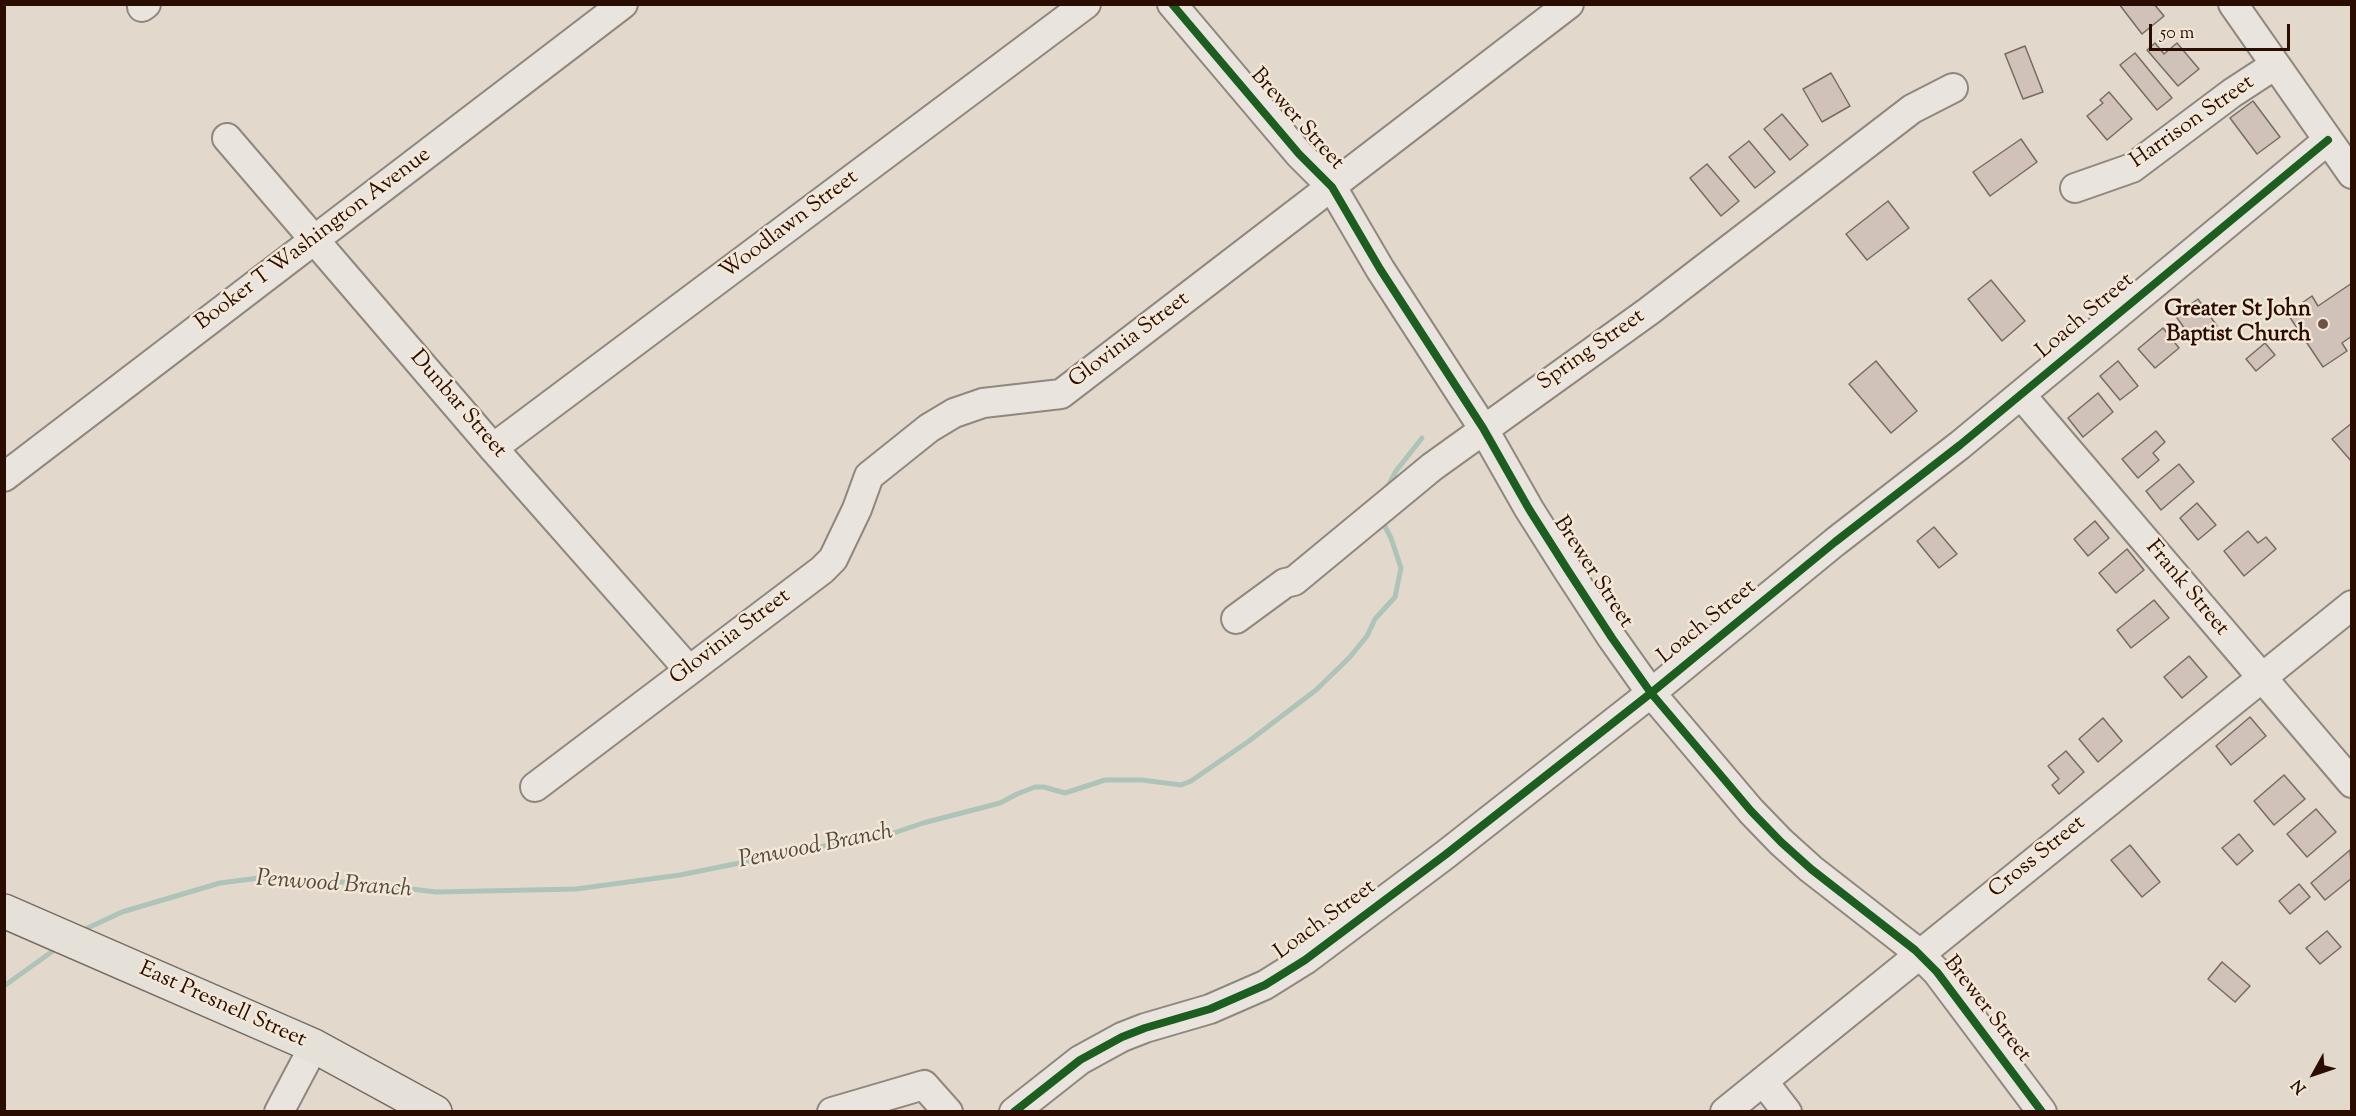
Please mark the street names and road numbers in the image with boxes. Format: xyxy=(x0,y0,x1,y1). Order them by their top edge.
street label: Brewer Street xyxy=(1243,64,1349,176)
street label: Harrison Street xyxy=(2126,71,2260,175)
street label: Booker T Washington Avenue xyxy=(191,143,437,337)
street label: Woodlawn Street xyxy=(716,166,864,286)
street label: Loach Street xyxy=(2032,269,2140,365)
street label: Glovinia Street xyxy=(1065,287,1195,395)
street label: Spring Street xyxy=(1533,304,1651,398)
street label: Dunbar Street xyxy=(403,346,511,464)
street label: Brewer Street xyxy=(1546,512,1638,634)
street label: Frank Street xyxy=(2138,536,2234,642)
street label: Loach Street xyxy=(1653,575,1763,671)
street label: Glovinia Street xyxy=(666,584,796,692)
street label: Cross Street xyxy=(1984,811,2092,905)
street label: Loach Street xyxy=(1270,875,1382,967)
street label: Brewer Street xyxy=(1936,952,2036,1068)
street label: East Presnell Street xyxy=(134,957,310,1055)

